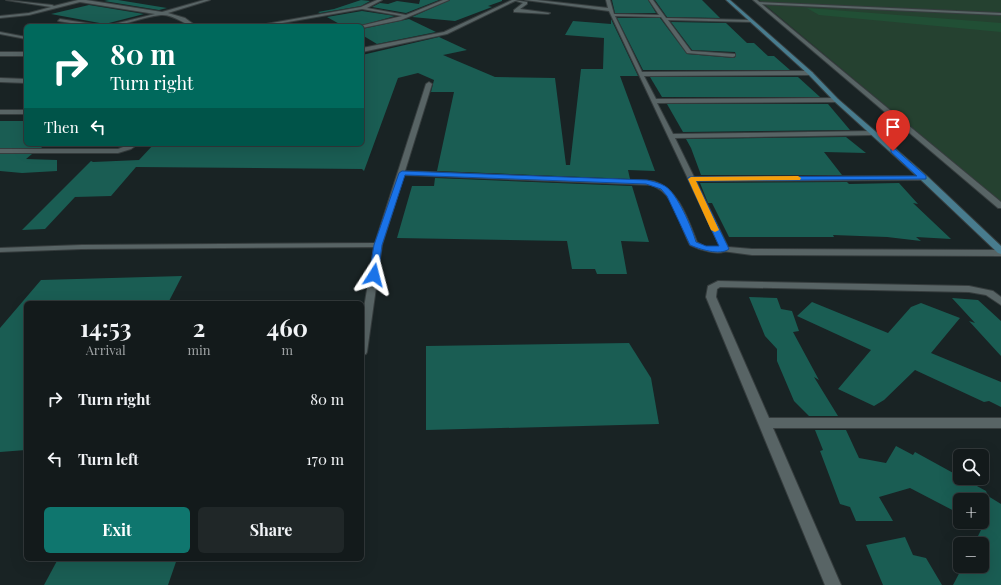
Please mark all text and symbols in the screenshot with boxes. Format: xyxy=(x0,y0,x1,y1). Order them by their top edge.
text: 80 m xyxy=(110,35,176,72)
icon: right xyxy=(44,40,96,92)
text: Turn right xyxy=(110,71,193,95)
pin xyxy=(876,110,910,151)
icon: left xyxy=(87,116,109,138)
icon: arrive xyxy=(882,116,904,138)
text: Then xyxy=(44,117,79,137)
position arrow xyxy=(353,254,395,296)
text: 14:53 xyxy=(80,311,131,343)
text: 2 xyxy=(193,311,205,343)
text: 460 xyxy=(266,311,308,343)
text: Arrival xyxy=(86,341,126,358)
text: min xyxy=(187,341,211,358)
text: m xyxy=(281,341,293,358)
icon: right xyxy=(44,388,66,410)
text: Turn right xyxy=(78,389,151,409)
text: 80 m xyxy=(310,389,344,409)
icon: left xyxy=(44,448,66,470)
text: Turn left xyxy=(78,449,139,469)
text: 170 m xyxy=(306,449,344,469)
map controls xyxy=(953,449,989,573)
button: search xyxy=(953,449,989,485)
button: + xyxy=(953,493,989,529)
button: Exit xyxy=(44,507,190,553)
button: Share xyxy=(198,507,344,553)
button: − xyxy=(953,537,989,573)

